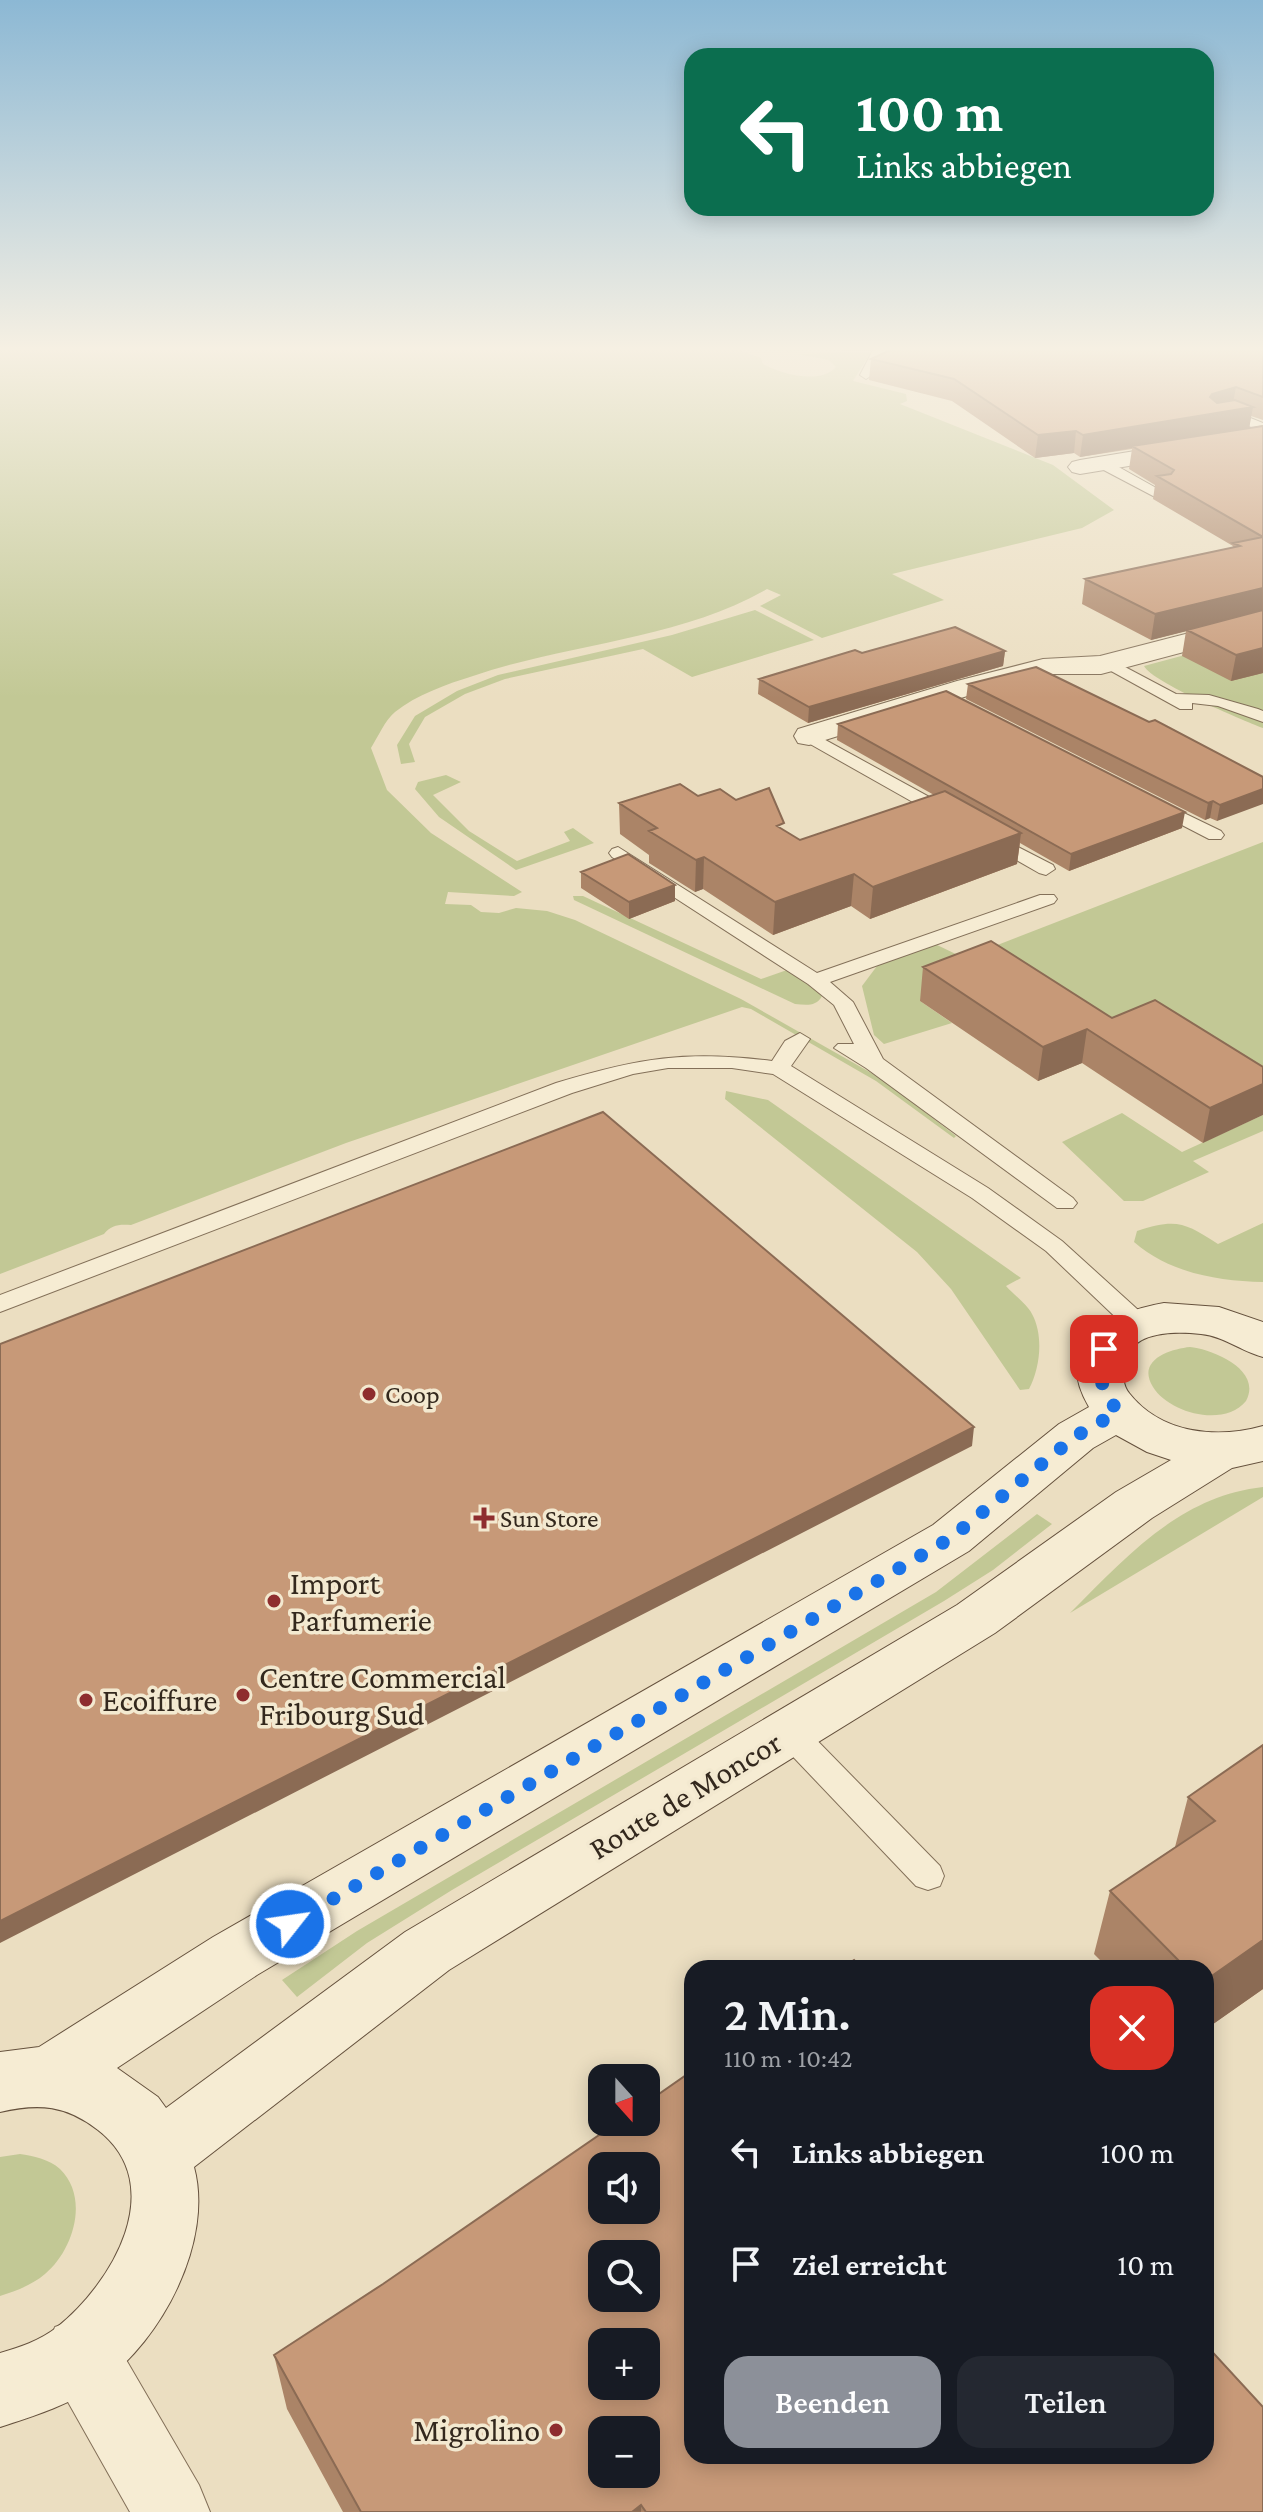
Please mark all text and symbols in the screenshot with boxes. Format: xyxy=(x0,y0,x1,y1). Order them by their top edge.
icon: left xyxy=(724,80,828,184)
text: 100 m xyxy=(856,81,1003,143)
text: Links abbiegen xyxy=(856,146,1072,186)
pin xyxy=(1070,1315,1138,1383)
icon: arrive xyxy=(1082,1327,1126,1371)
place label: Coop xyxy=(385,1380,440,1409)
marker: Coop xyxy=(360,1385,378,1403)
place label: Sun Store xyxy=(500,1504,598,1533)
marker: Sun Store xyxy=(475,1509,493,1527)
place label: Import Parfumerie xyxy=(290,1565,432,1638)
marker: Import Parfumerie xyxy=(265,1592,283,1610)
place label: Centre Commercial Fribourg Sud xyxy=(259,1659,506,1732)
place label: Ecoiffure xyxy=(102,1682,217,1718)
marker: Centre Commercial Fribourg Sud xyxy=(234,1686,252,1704)
marker: Ecoiffure xyxy=(77,1691,95,1709)
street label: Route de Moncor xyxy=(582,1724,788,1866)
position arrow xyxy=(248,1882,332,1966)
button: close xyxy=(1090,1986,1174,2070)
text: 2 Min. xyxy=(724,1987,851,2040)
text: 110 m · 10:42 xyxy=(724,2044,852,2073)
north arrow xyxy=(588,2064,660,2136)
map controls xyxy=(588,2064,660,2488)
icon: left xyxy=(724,2130,768,2174)
text: Links abbiegen xyxy=(792,2136,984,2169)
text: 100 m xyxy=(1100,2136,1174,2169)
button: sound xyxy=(588,2152,660,2224)
button: search xyxy=(588,2240,660,2312)
icon: arrive xyxy=(724,2242,768,2286)
text: Ziel erreicht xyxy=(792,2248,947,2281)
text: 10 m xyxy=(1117,2248,1174,2281)
button: + xyxy=(588,2328,660,2400)
button: Beenden xyxy=(724,2356,941,2448)
button: Teilen xyxy=(957,2356,1174,2448)
place label: Migrolino xyxy=(413,2412,540,2448)
button: − xyxy=(588,2416,660,2488)
marker: Migrolino xyxy=(547,2421,565,2439)

